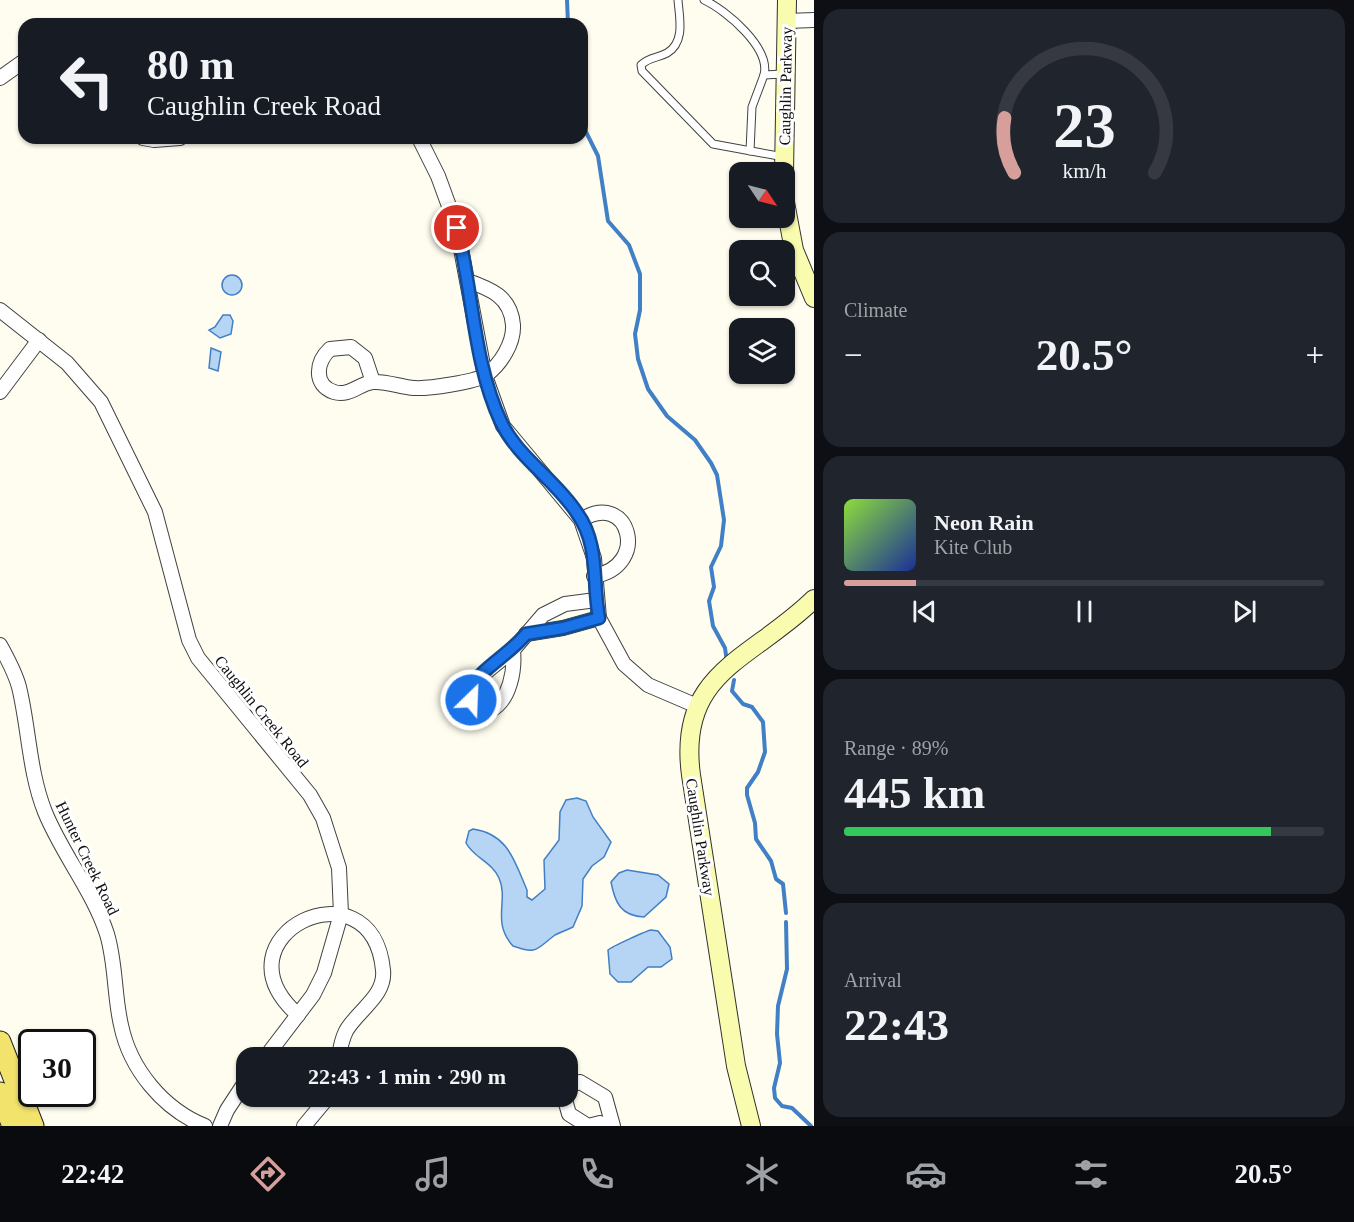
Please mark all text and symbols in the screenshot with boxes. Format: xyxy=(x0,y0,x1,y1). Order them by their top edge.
street label: Caughlin Parkway xyxy=(776,27,796,145)
icon: left xyxy=(48,42,126,120)
text: 80 m xyxy=(147,42,235,88)
text: Caughlin Creek Road xyxy=(147,91,381,121)
text: 23 xyxy=(1053,91,1115,160)
text: km/h xyxy=(1062,160,1106,184)
north arrow xyxy=(729,162,795,228)
map controls xyxy=(729,162,795,384)
pin xyxy=(431,202,482,253)
icon: arrive xyxy=(440,211,473,244)
button: search xyxy=(729,240,795,306)
text: Climate xyxy=(844,299,907,321)
button: layers xyxy=(729,318,795,384)
text: 20.5° xyxy=(1036,330,1132,380)
text: − xyxy=(844,337,863,373)
text: + xyxy=(1305,337,1324,373)
text: Neon Rain xyxy=(934,510,1034,535)
text: Kite Club xyxy=(934,536,1012,558)
icon: previous xyxy=(908,595,941,628)
icon: pause xyxy=(1068,595,1101,628)
icon: next xyxy=(1228,595,1261,628)
street label: Caughlin Creek Road xyxy=(211,652,312,771)
position arrow xyxy=(439,668,503,732)
text: Range · 89% xyxy=(844,737,948,759)
text: 445 km xyxy=(844,768,985,818)
street label: Caughlin Parkway xyxy=(682,777,718,897)
street label: Hunter Creek Road xyxy=(53,799,122,918)
text: Arrival xyxy=(844,969,902,991)
text: 22:43 xyxy=(844,1000,949,1050)
speed limit sign: 30 xyxy=(18,1029,96,1107)
text: 22:43 · 1 min · 290 m xyxy=(308,1064,506,1089)
icon: directions xyxy=(247,1153,289,1195)
icon: music xyxy=(412,1153,454,1195)
icon: phone xyxy=(576,1153,618,1195)
icon: climate xyxy=(741,1153,783,1195)
icon: car xyxy=(905,1153,947,1195)
icon: filters xyxy=(1070,1153,1112,1195)
text: 22:42 xyxy=(61,1159,124,1189)
text: 20.5° xyxy=(1235,1159,1293,1189)

